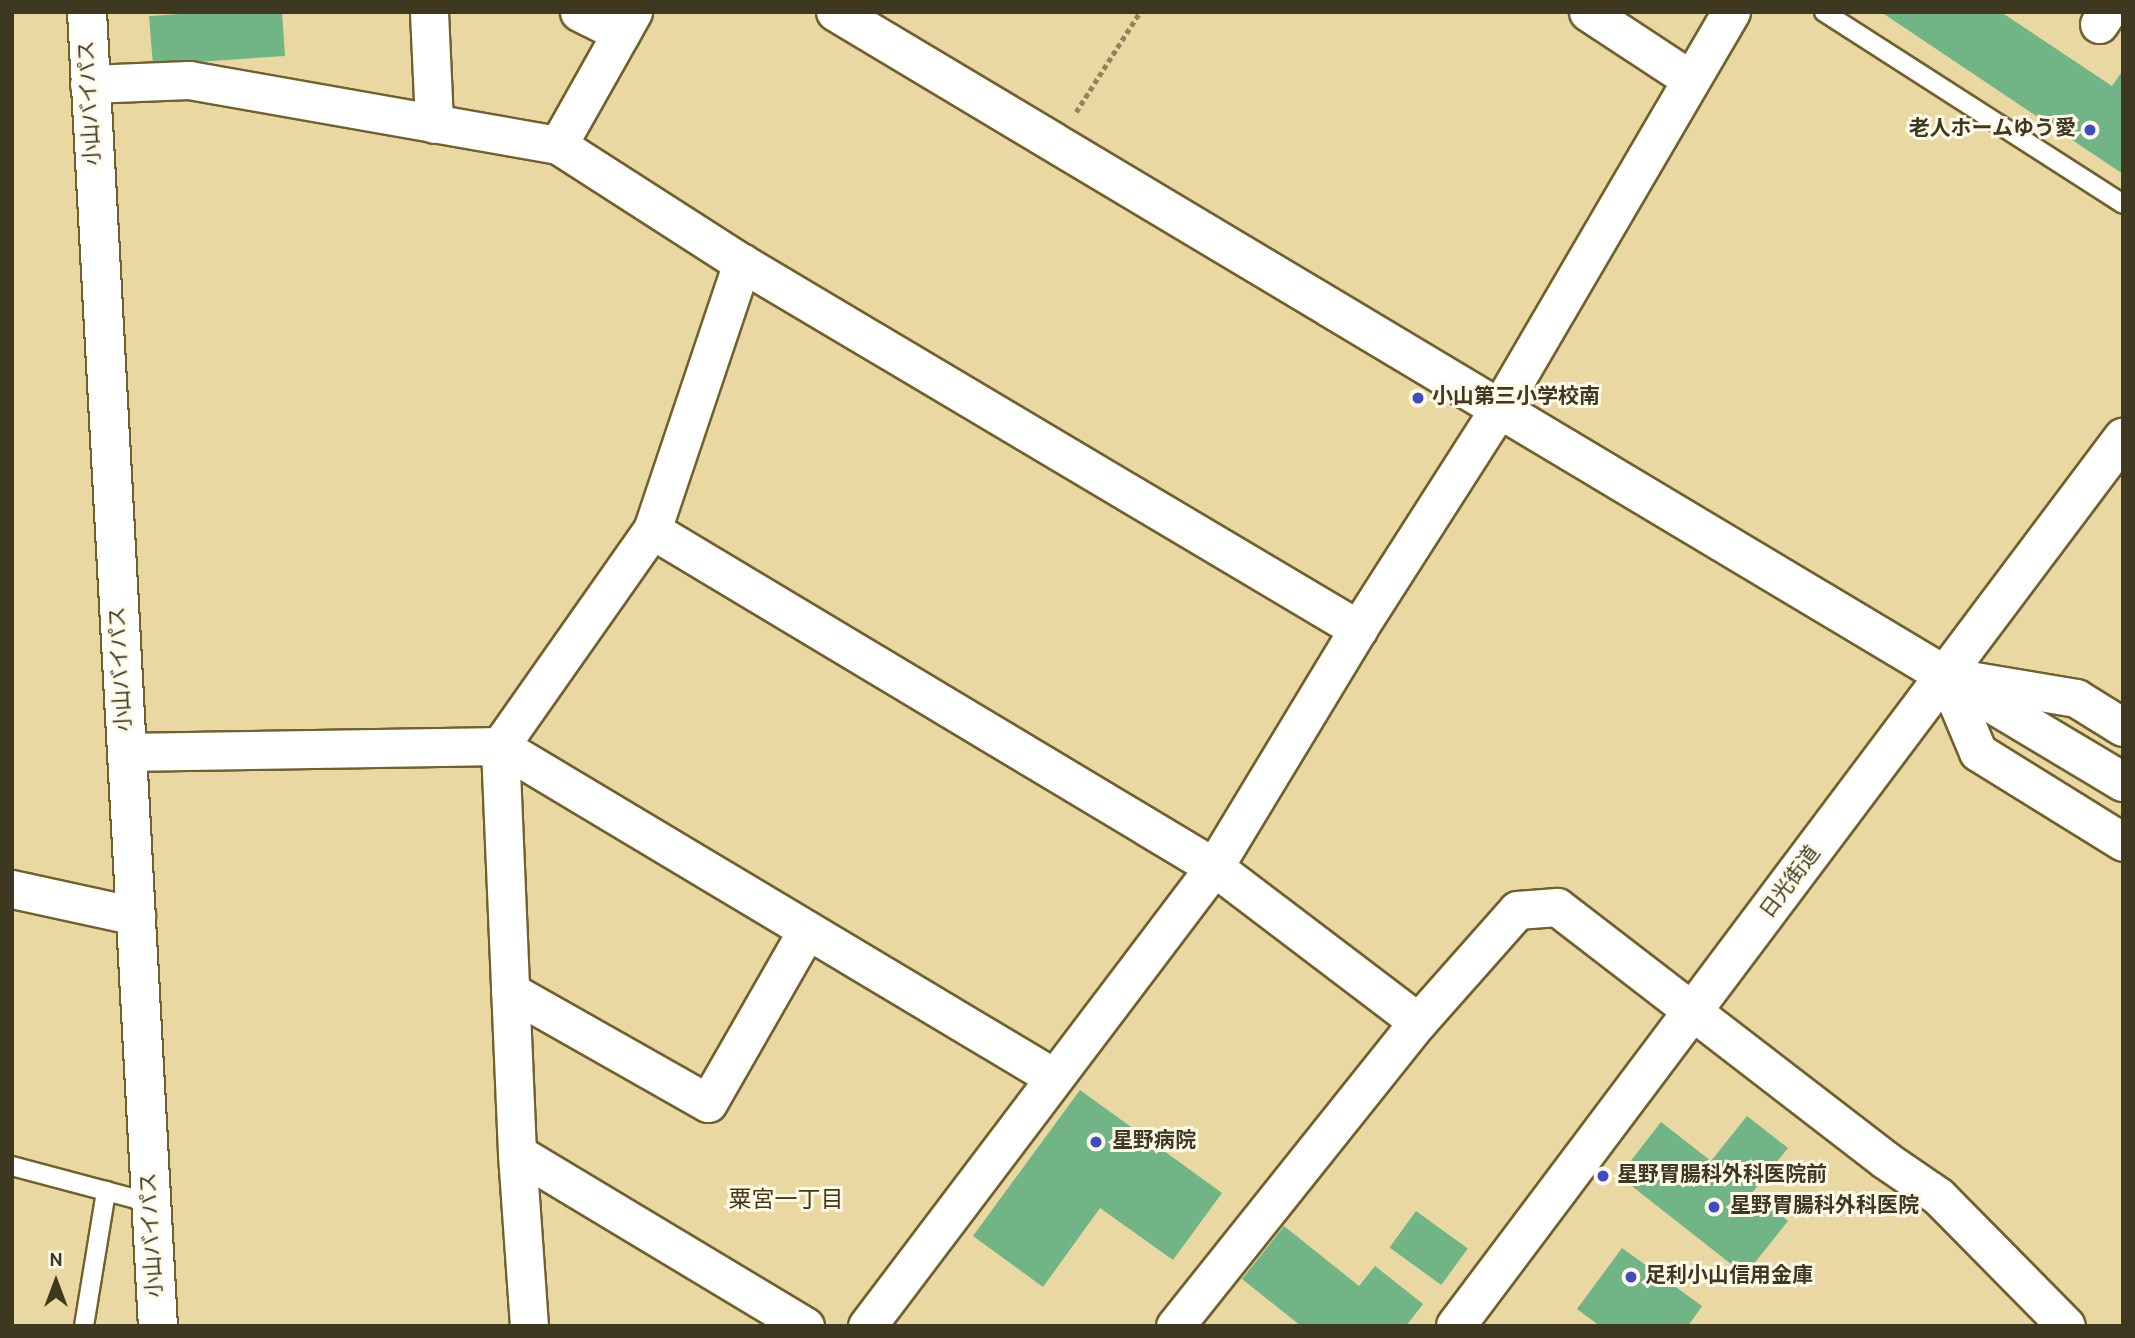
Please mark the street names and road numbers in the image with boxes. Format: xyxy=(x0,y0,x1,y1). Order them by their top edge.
street label: 小山バイパス xyxy=(75,39,107,167)
street label: 小山バイパス xyxy=(106,605,138,733)
street label: 日光街道 xyxy=(1756,842,1826,924)
street label: 小山バイパス xyxy=(137,1171,169,1299)

